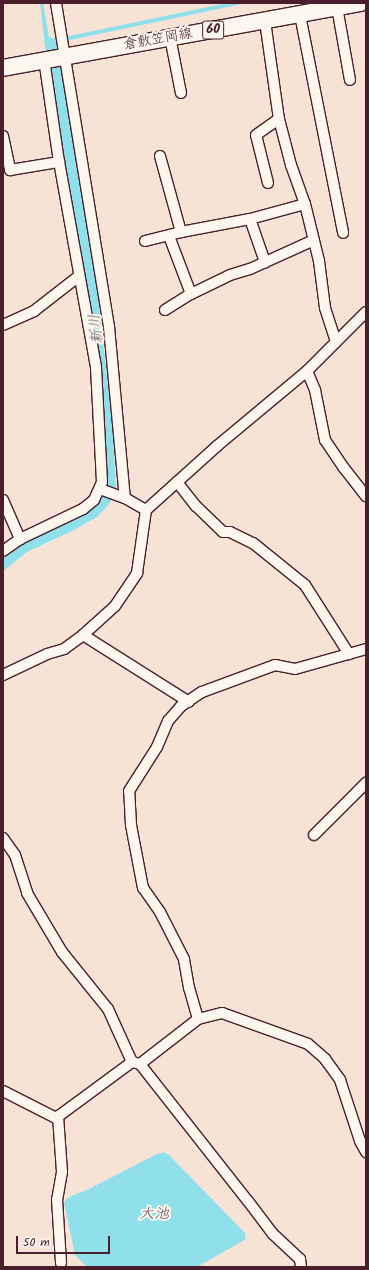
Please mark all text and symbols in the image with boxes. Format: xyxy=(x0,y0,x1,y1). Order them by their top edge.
road number: 60 xyxy=(202,19,224,41)
street label: 倉敷笠岡線 xyxy=(122,25,194,53)
water label: 新川 xyxy=(86,313,108,345)
water label: 大池 xyxy=(139,1206,169,1224)
scale bar xyxy=(18,1228,112,1254)
text: 50 m xyxy=(23,1233,50,1252)

